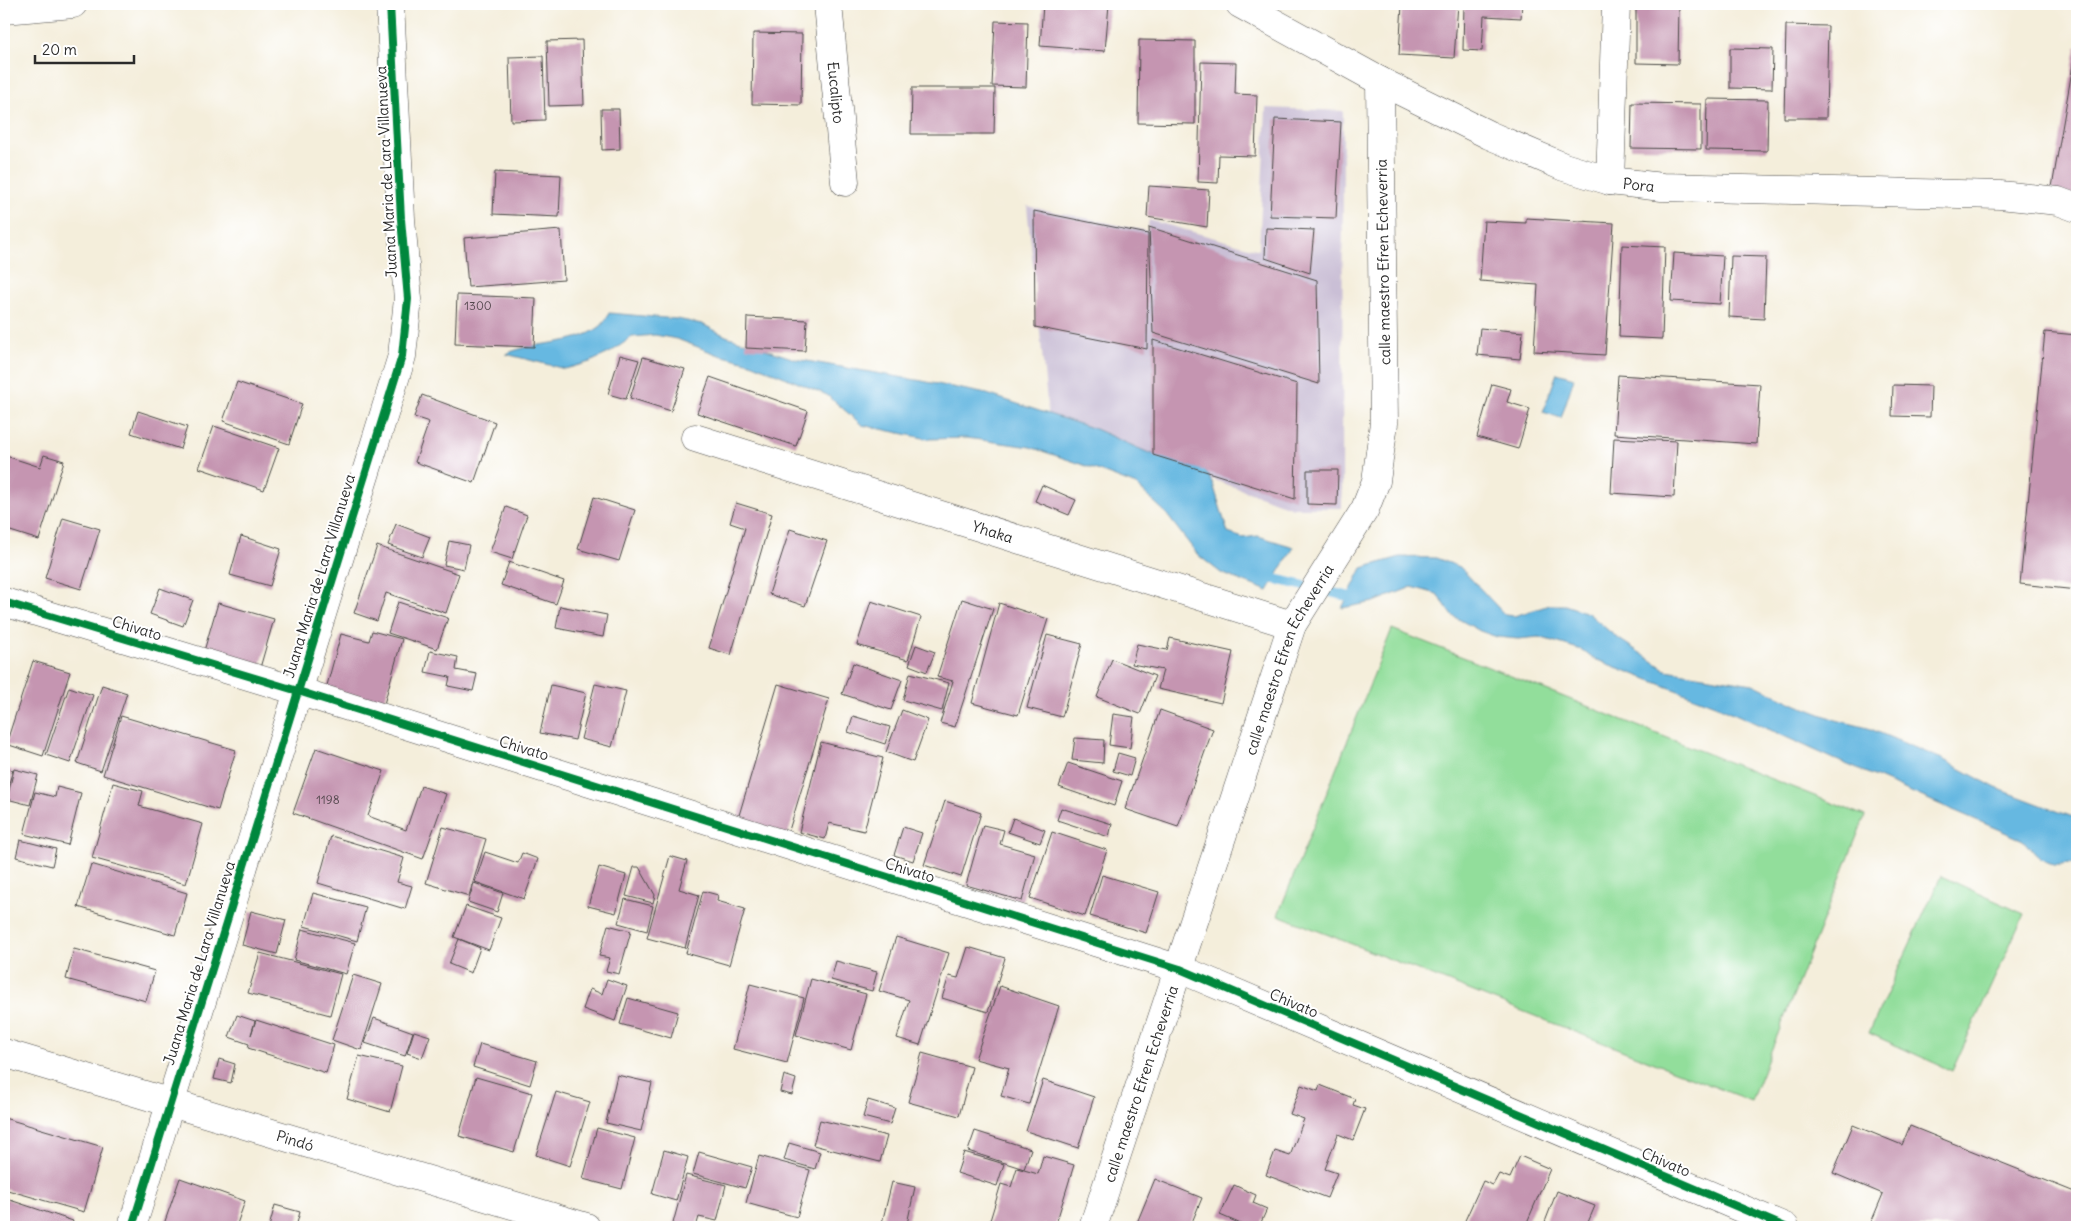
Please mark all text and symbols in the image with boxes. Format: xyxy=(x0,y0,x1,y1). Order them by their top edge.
scale bar xyxy=(35,32,134,64)
text: 20 m xyxy=(42,40,77,59)
street label: Eucalipto xyxy=(824,61,849,124)
street label: Juana Maria de Lara Villanueva xyxy=(371,65,401,278)
street label: calle maestro Efren Echeverria xyxy=(1372,158,1394,365)
street label: Pora xyxy=(1622,173,1656,196)
house number: 1300 xyxy=(464,298,492,313)
street label: Juana Maria de Lara Villanueva xyxy=(279,471,359,680)
street label: Yhaka xyxy=(970,516,1016,547)
street label: calle maestro Efren Echeverria xyxy=(1240,560,1338,757)
street label: Chivato xyxy=(110,611,164,645)
street label: Chivato xyxy=(497,731,551,765)
house number: 1198 xyxy=(316,792,340,807)
street label: Chivato xyxy=(883,853,937,887)
street label: Juana Maria de Lara Villanueva xyxy=(159,858,239,1067)
street label: calle maestro Efren Echeverria xyxy=(1099,982,1182,1185)
street label: Chivato xyxy=(1267,984,1321,1022)
street label: Pindó xyxy=(274,1125,316,1155)
street label: Chivato xyxy=(1639,1143,1693,1181)

